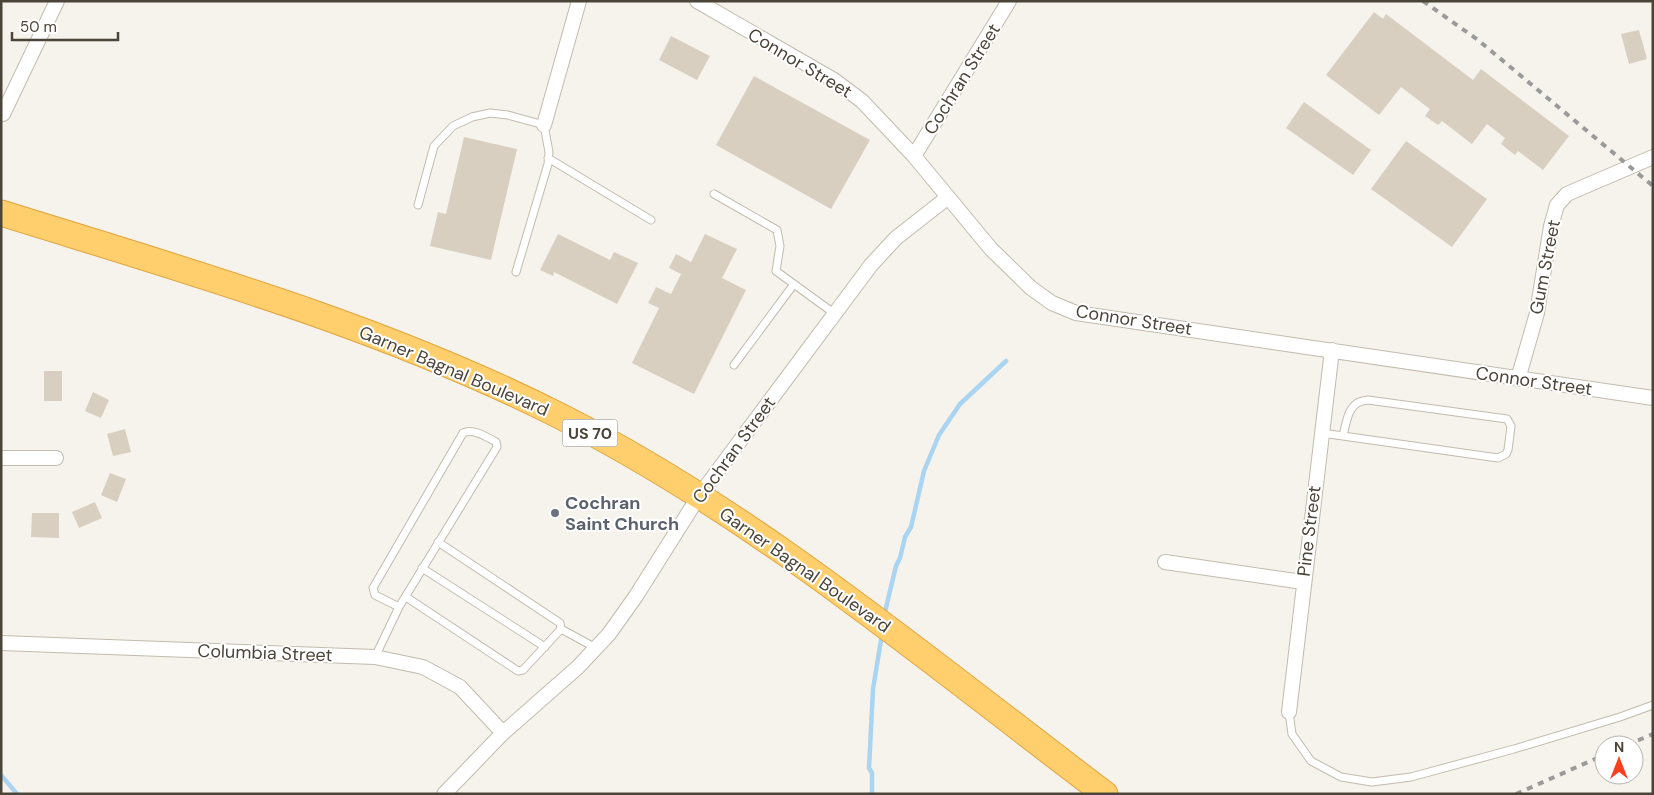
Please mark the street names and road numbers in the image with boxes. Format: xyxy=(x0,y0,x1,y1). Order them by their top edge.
street label: Cochran Street xyxy=(918,19,1006,139)
street label: Connor Street xyxy=(744,22,856,104)
street label: Gum Street xyxy=(1524,218,1566,316)
street label: Connor Street xyxy=(1074,299,1194,341)
street label: Garner Bagnal Boulevard xyxy=(355,320,553,422)
street label: Connor Street xyxy=(1474,361,1594,401)
street label: Cochran Street xyxy=(687,392,781,508)
road number: US 70 xyxy=(562,419,618,446)
street label: Pine Street xyxy=(1292,484,1326,578)
street label: Garner Bagnal Boulevard xyxy=(715,502,895,638)
street label: Columbia Street xyxy=(197,639,333,667)

